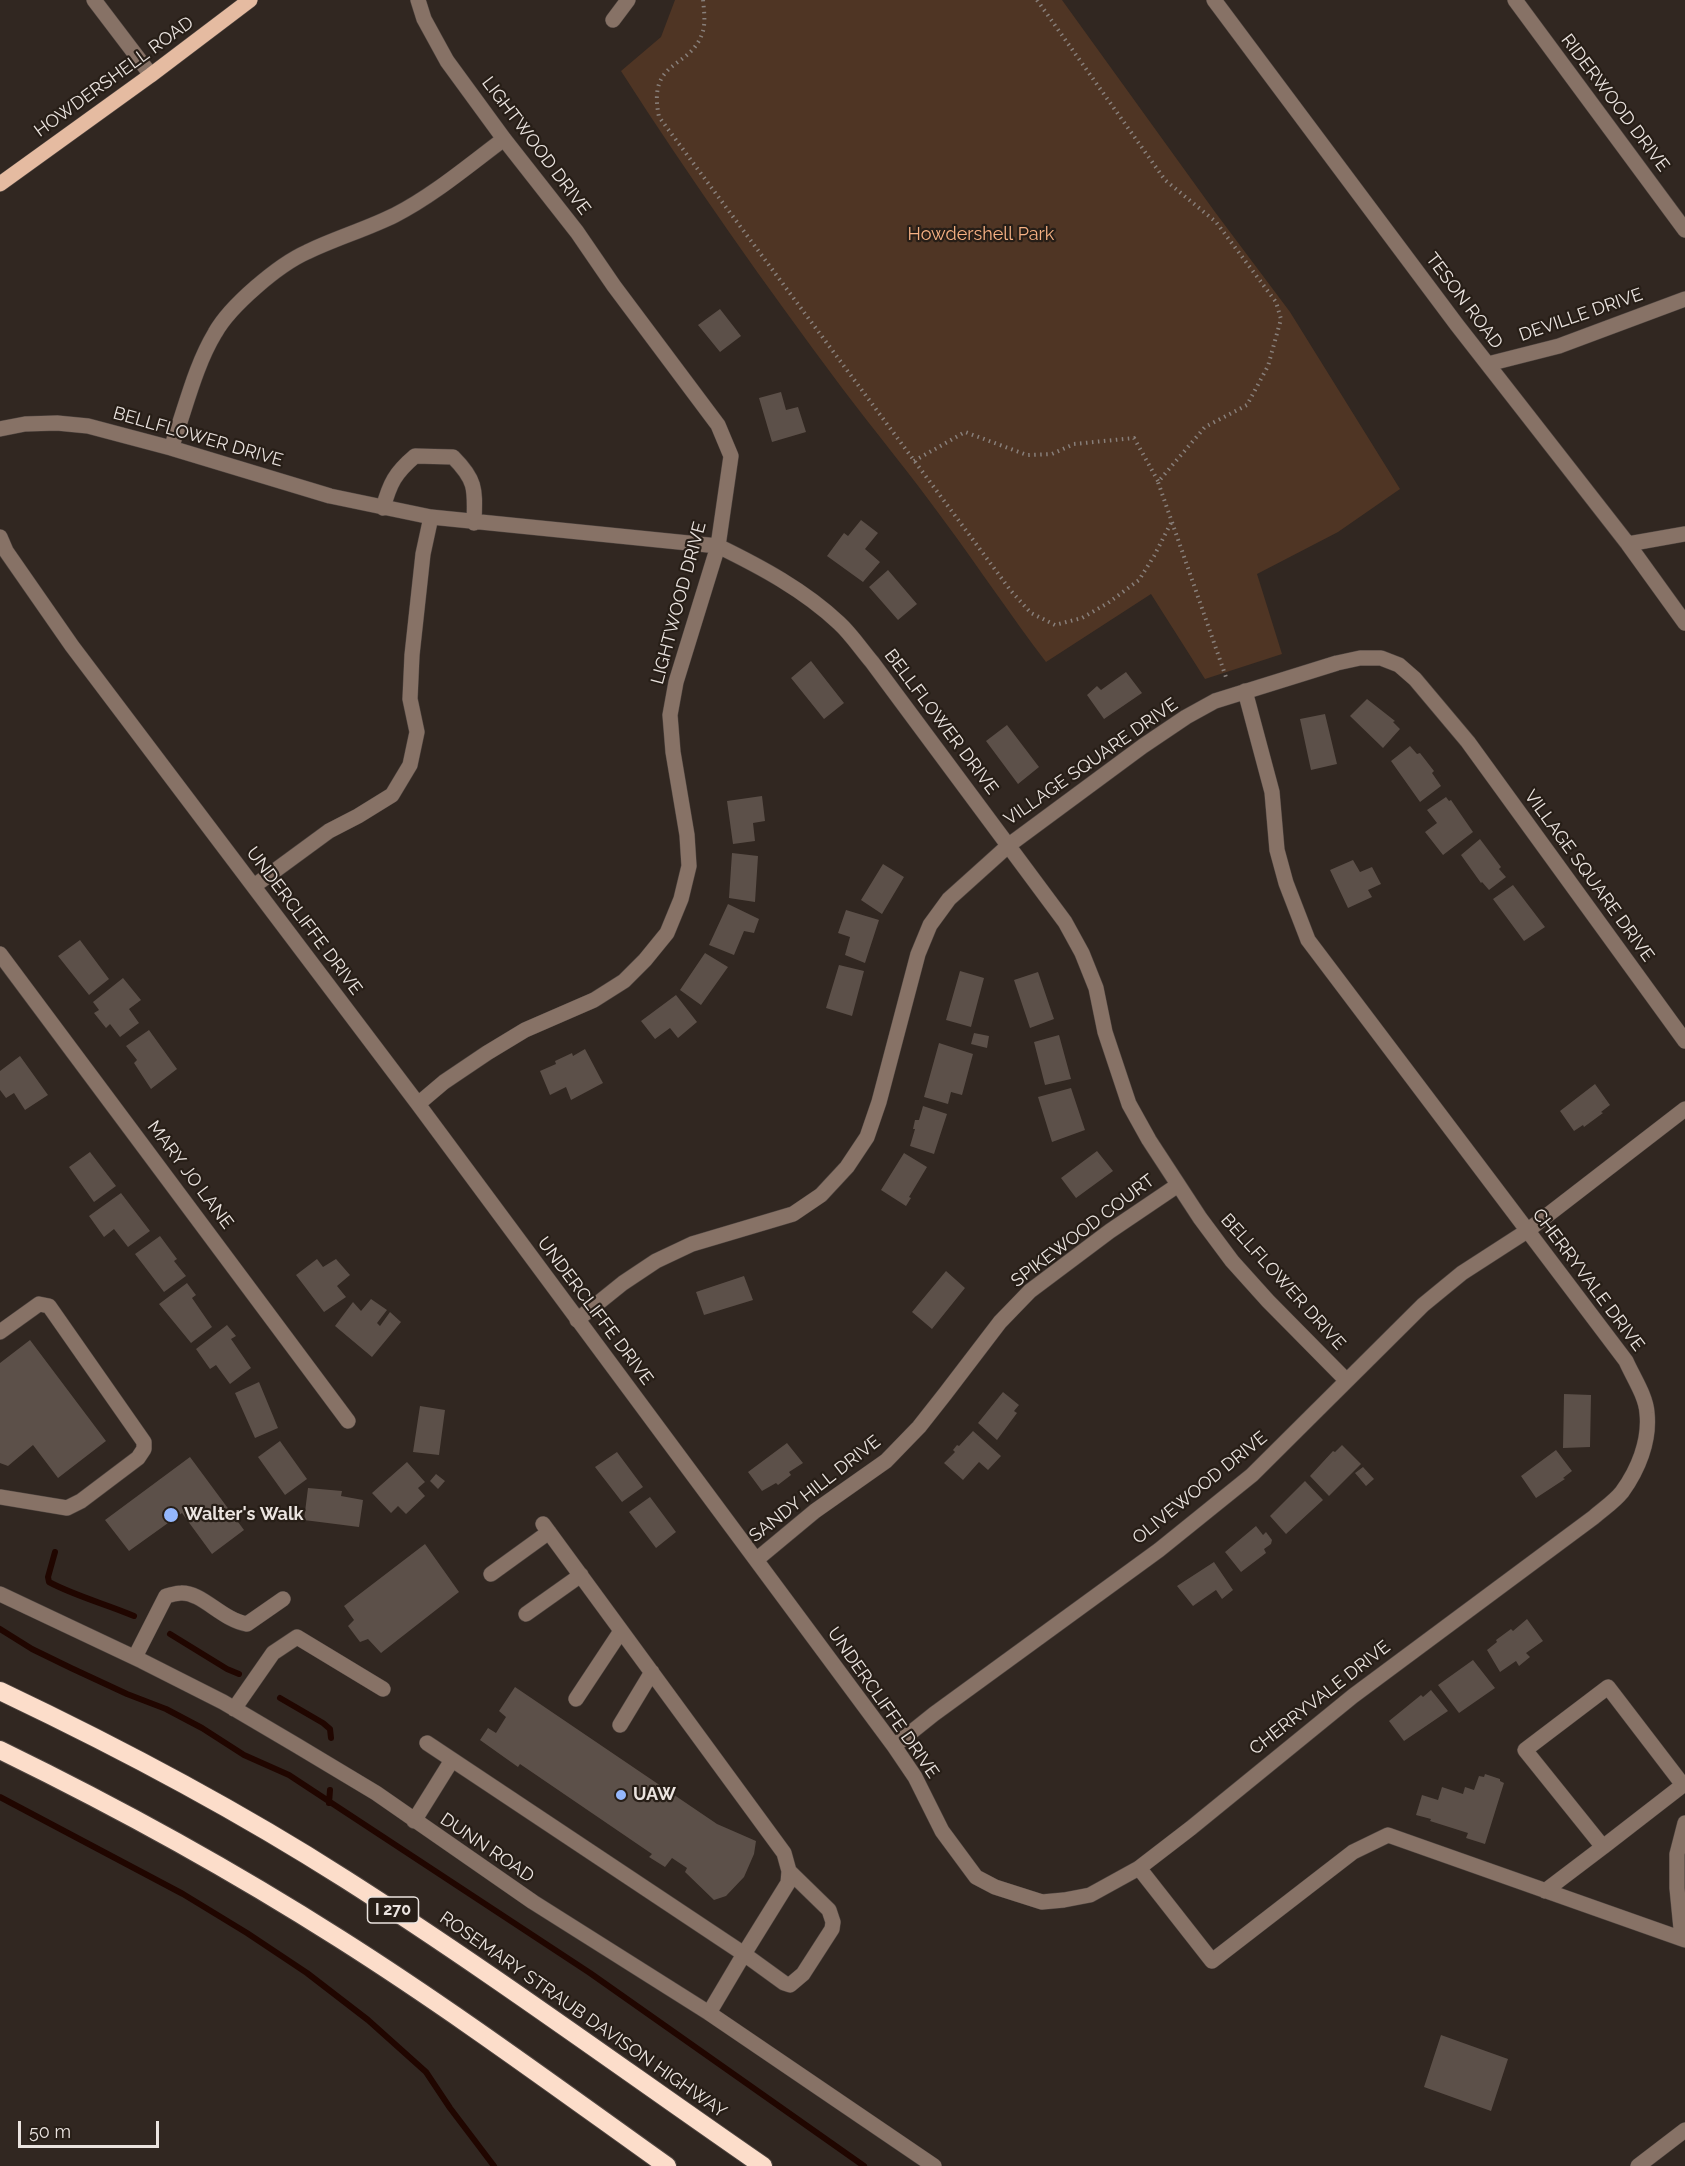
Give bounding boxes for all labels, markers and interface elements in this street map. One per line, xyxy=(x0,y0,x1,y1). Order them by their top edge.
street label: HOWDERSHELL ROAD xyxy=(30,12,198,142)
street label: RIDERWOOD DRIVE xyxy=(1556,30,1674,176)
street label: LIGHTWOOD DRIVE xyxy=(477,73,595,219)
park label: Howdershell Park xyxy=(908,224,1054,246)
street label: TESON ROAD xyxy=(1421,249,1507,353)
street label: DEVILLE DRIVE xyxy=(1516,284,1646,346)
street label: BELLFLOWER DRIVE xyxy=(110,402,286,472)
street label: LIGHTWOOD DRIVE xyxy=(647,519,711,687)
street label: BELLFLOWER DRIVE xyxy=(879,645,1003,799)
street label: VILLAGE SQUARE DRIVE xyxy=(1000,694,1182,830)
street label: VILLAGE SQUARE DRIVE xyxy=(1519,786,1659,966)
street label: UNDERCLIFFE DRIVE xyxy=(241,843,367,999)
street label: MARY JO LANE xyxy=(142,1117,238,1233)
street label: SPIKEWOOD COURT xyxy=(1007,1170,1159,1292)
street label: CHERRYVALE DRIVE xyxy=(1527,1204,1649,1356)
street label: BELLFLOWER DRIVE xyxy=(1216,1209,1350,1355)
street label: UNDERCLIFFE DRIVE xyxy=(532,1233,658,1389)
street label: OLIVEWOOD DRIVE xyxy=(1128,1427,1272,1549)
street label: SANDY HILL DRIVE xyxy=(745,1431,885,1547)
place label: Walter's Walk xyxy=(184,1504,304,1526)
marker: Walter's Walk xyxy=(162,1506,180,1524)
street label: UNDERCLIFFE DRIVE xyxy=(823,1623,943,1783)
street label: CHERRYVALE DRIVE xyxy=(1245,1636,1395,1760)
place label: UAW xyxy=(633,1784,676,1806)
marker: UAW xyxy=(614,1788,628,1802)
street label: DUNN ROAD xyxy=(436,1809,538,1887)
road number: I 270 xyxy=(368,1897,418,1923)
street label: ROSEMARY STRAUB DAVISON HIGHWAY xyxy=(435,1907,731,2123)
scale bar xyxy=(21,2109,162,2147)
text: 50 m xyxy=(29,2121,71,2142)

